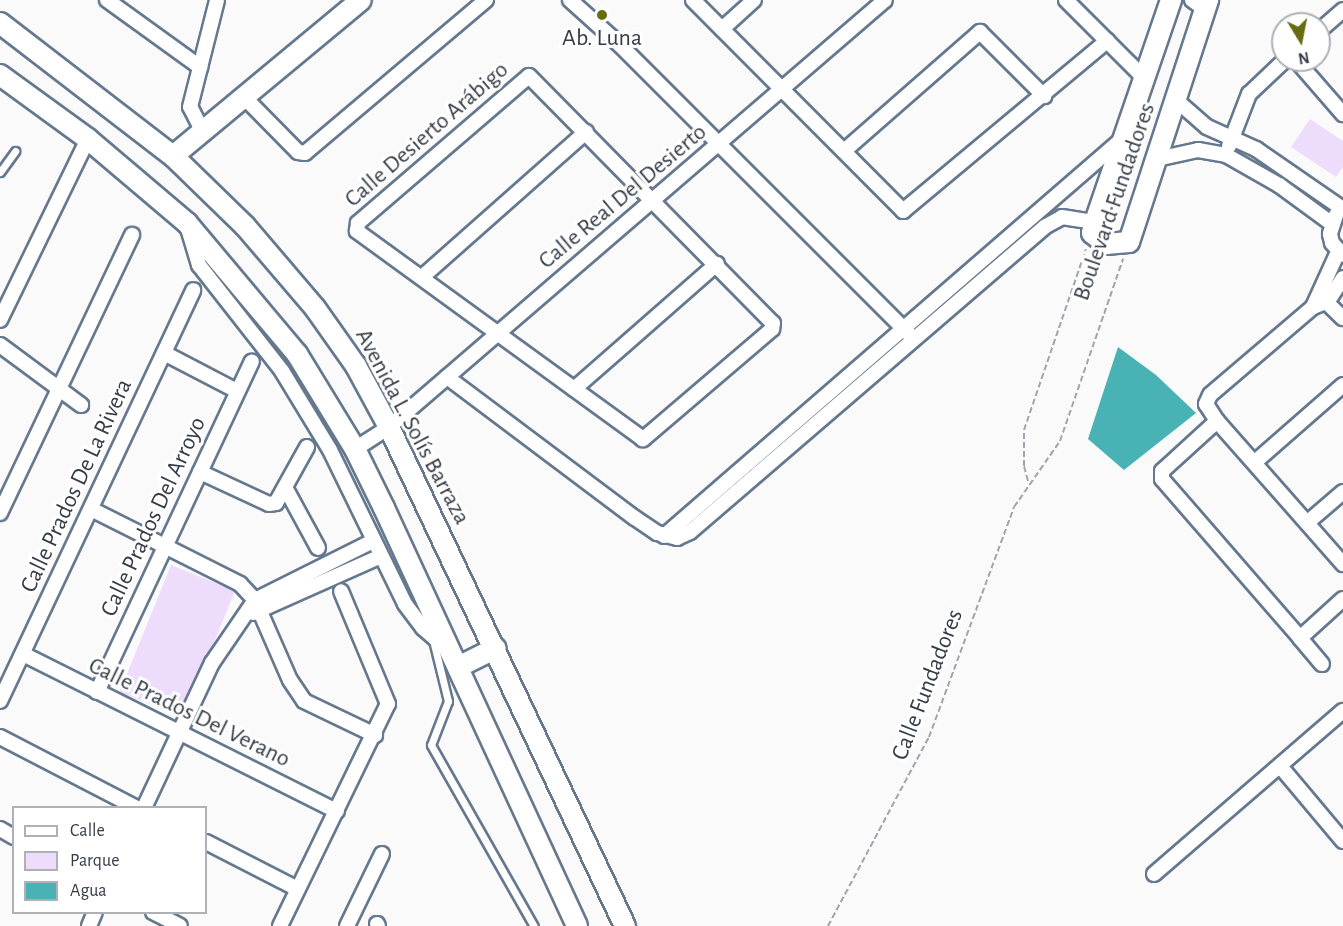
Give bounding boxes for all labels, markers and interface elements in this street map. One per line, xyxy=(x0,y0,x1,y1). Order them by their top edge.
marker: Ab. Luna xyxy=(595,8,609,22)
north arrow xyxy=(1271,12,1331,72)
place label: Ab. Luna xyxy=(562,25,642,53)
text: N xyxy=(1297,49,1311,67)
street label: Calle Desierto Arábigo xyxy=(339,56,515,214)
street label: Boulevard Fundadores xyxy=(1068,99,1162,305)
street label: Calle Real Del Desierto xyxy=(533,118,713,276)
street label: Avenida L. Solís Barraza xyxy=(348,324,476,530)
street label: Calle Prados De La Rivera xyxy=(15,375,139,597)
street label: Calle Prados Del Arroyo xyxy=(95,413,213,621)
street label: Calle Fundadores xyxy=(886,605,970,765)
street label: Calle Prados Del Verano xyxy=(83,652,295,774)
legend xyxy=(12,806,207,914)
text: Calle xyxy=(70,822,105,840)
text: Parque xyxy=(70,852,119,870)
text: Agua xyxy=(70,882,107,900)

